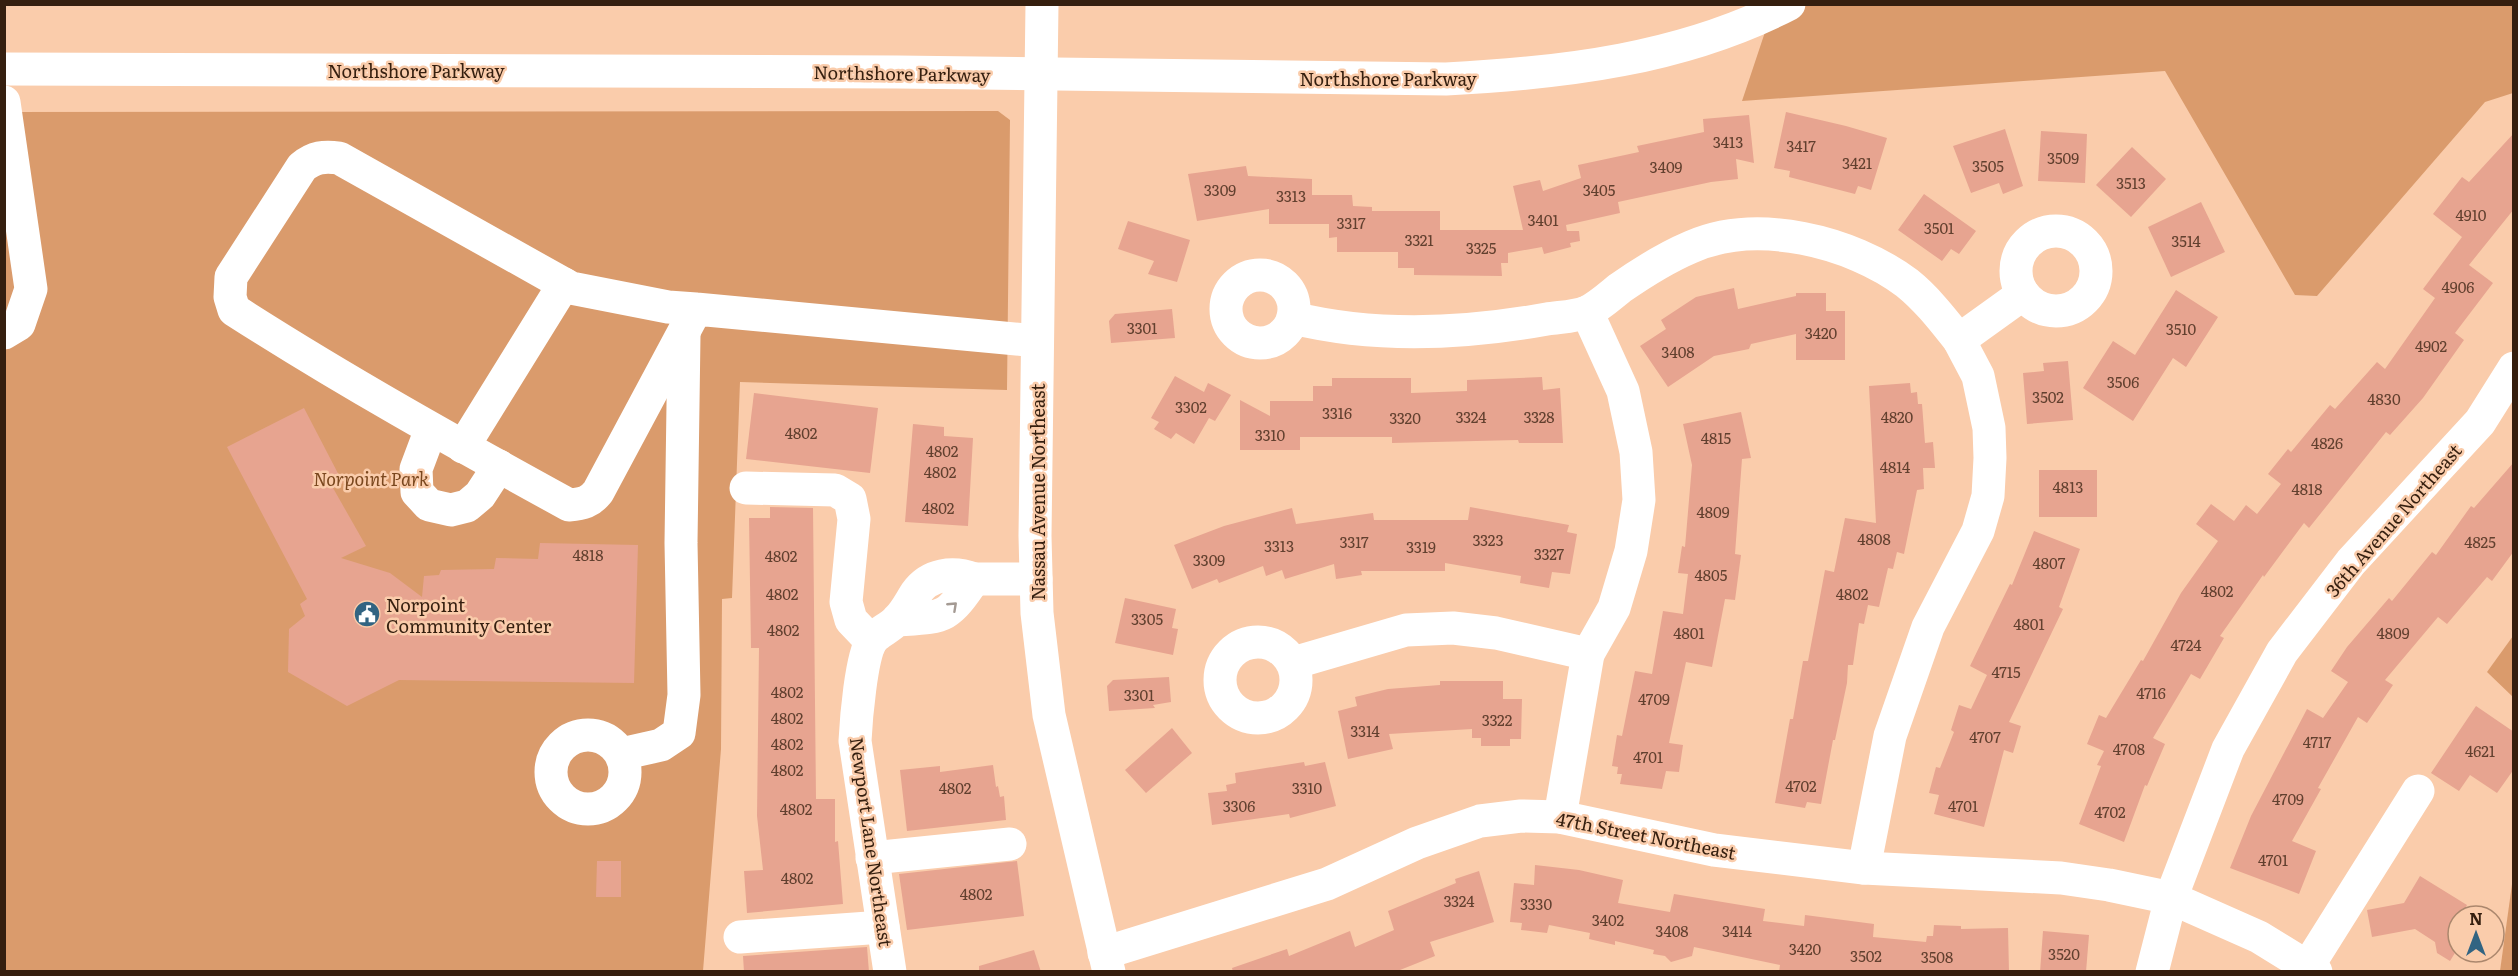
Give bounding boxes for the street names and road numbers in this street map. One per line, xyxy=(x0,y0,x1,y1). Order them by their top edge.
street label: Northshore Parkway xyxy=(327,57,505,84)
street label: Northshore Parkway xyxy=(813,58,991,88)
street label: Northshore Parkway xyxy=(1299,65,1477,92)
street label: Nassau Avenue Northeast xyxy=(1024,383,1051,601)
street label: 36th Avenue Northeast xyxy=(2319,437,2468,603)
street label: Newport Lane Northeast xyxy=(844,735,900,949)
street label: 47th Street Northeast xyxy=(1554,804,1739,866)

